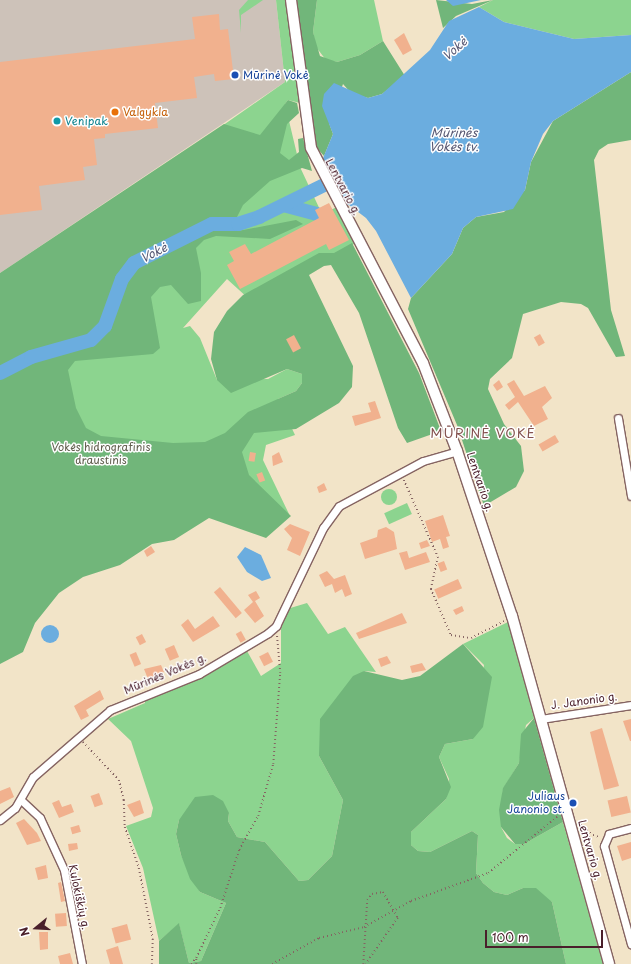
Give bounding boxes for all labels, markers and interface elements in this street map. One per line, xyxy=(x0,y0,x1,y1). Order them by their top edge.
water label: Vokė xyxy=(440,34,470,64)
place label: Mūrinė Vokė xyxy=(243,68,310,82)
marker: Mūrinė Vokė xyxy=(230,70,240,80)
place label: Valgykla xyxy=(123,105,168,119)
marker: Valgykla xyxy=(110,107,120,117)
place label: Venipak xyxy=(65,114,108,128)
marker: Venipak xyxy=(52,116,62,126)
water label: Mūrinės Vokės tv. xyxy=(429,126,479,154)
street label: Lentvario g. xyxy=(323,157,363,217)
water label: Vokė xyxy=(138,240,170,266)
district label: MŪRINĖ VOKĖ xyxy=(431,425,535,441)
park label: Vokės hidrografinis draustinis xyxy=(51,441,151,467)
street label: Lentvario g. xyxy=(464,451,496,513)
street label: Mūrinės Vokės g. xyxy=(122,651,208,697)
street label: J. Janonio g. xyxy=(549,690,619,712)
place label: Juliaus Janonio st. xyxy=(507,790,565,816)
marker: Juliaus Janonio st. xyxy=(568,798,578,808)
street label: Lentvario g. xyxy=(575,818,605,882)
street label: Kulokiškių g. xyxy=(66,863,92,931)
north arrow xyxy=(16,908,56,948)
scale bar xyxy=(487,922,605,948)
text: N xyxy=(15,925,34,939)
text: 100 m xyxy=(492,928,529,946)

